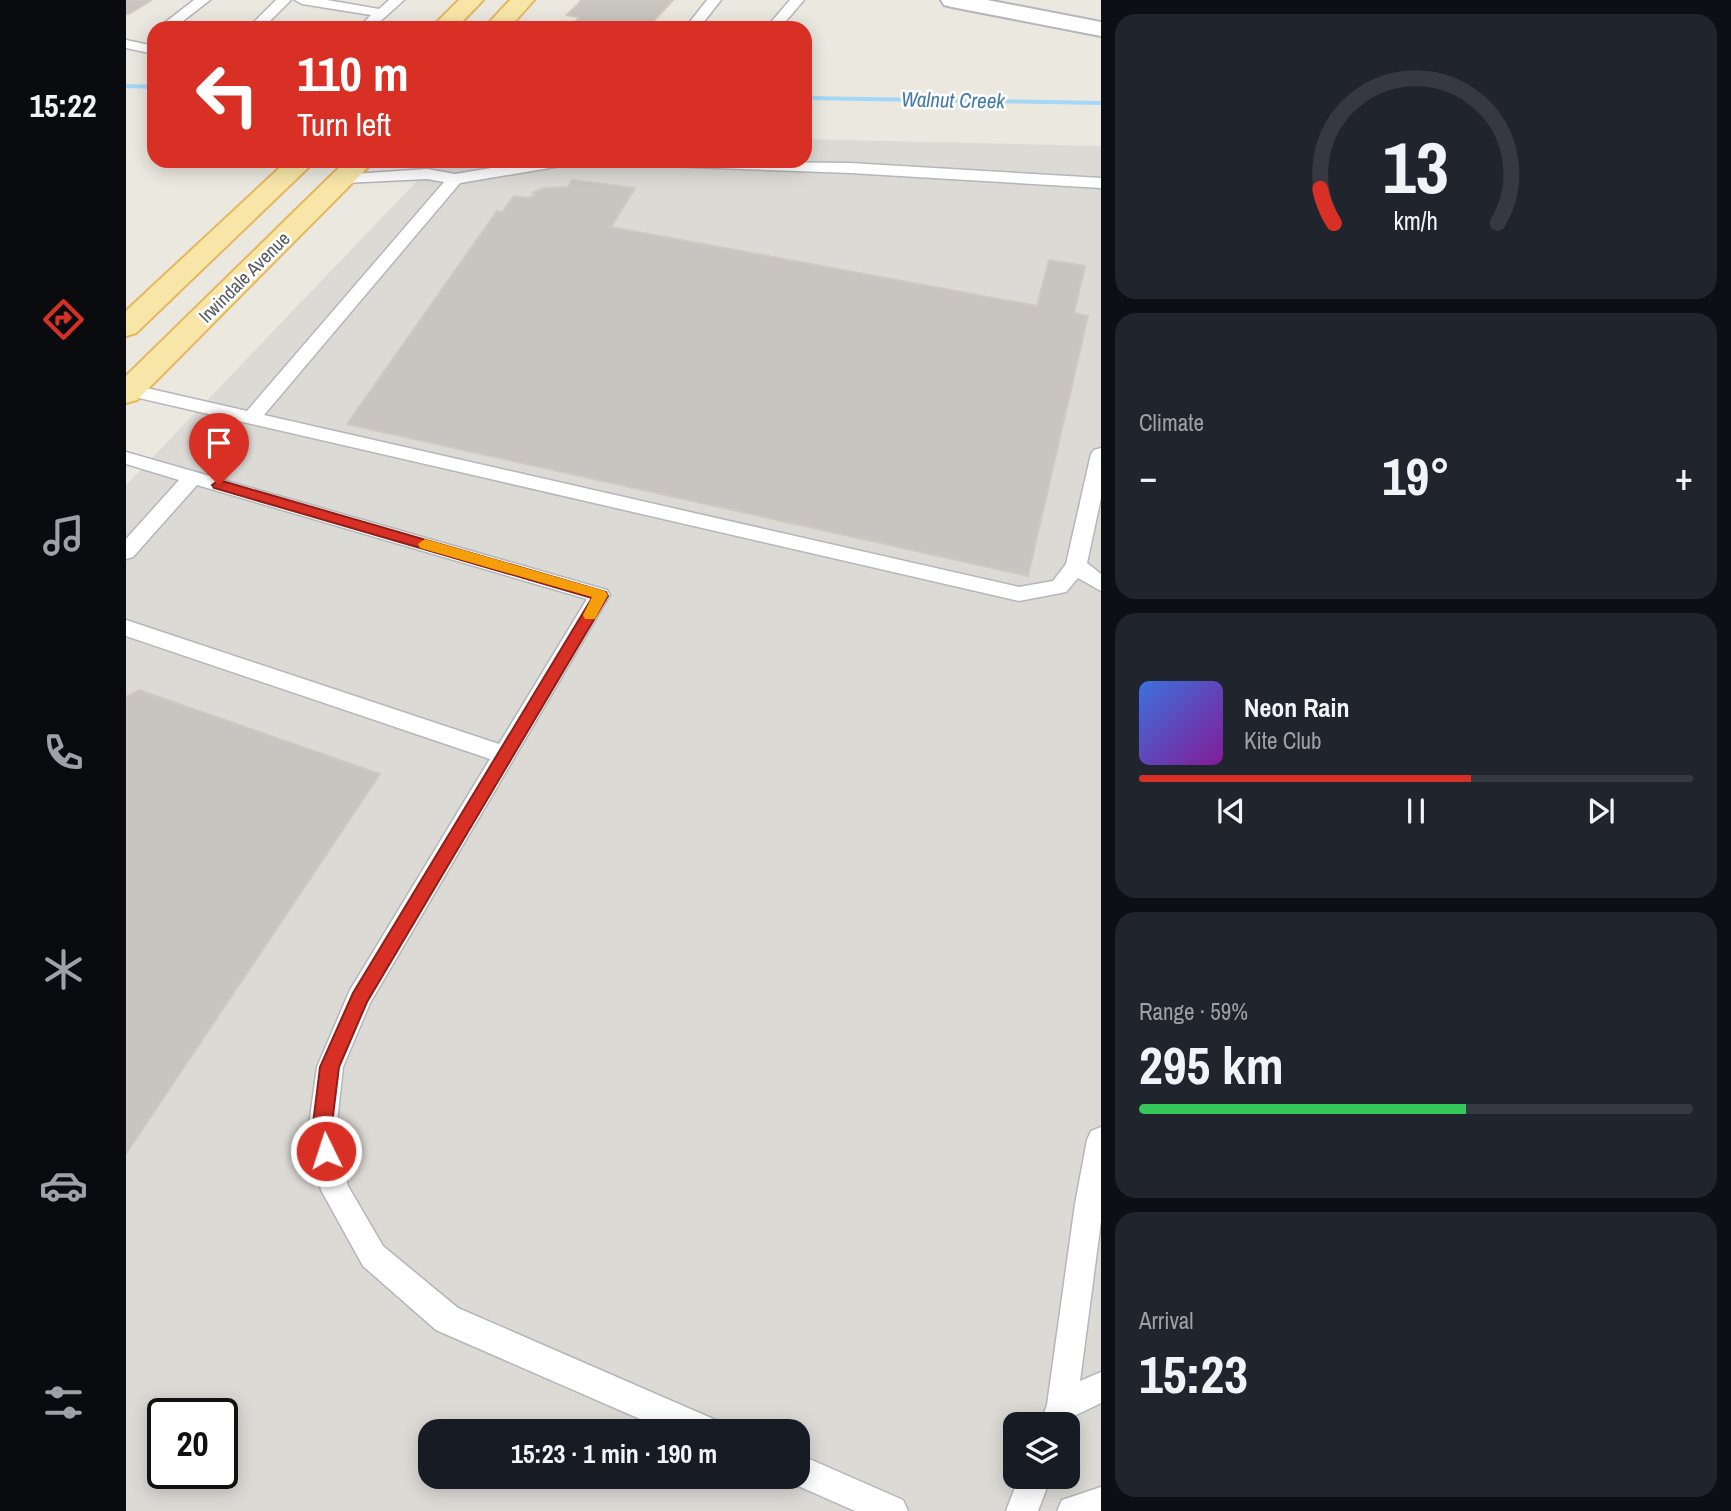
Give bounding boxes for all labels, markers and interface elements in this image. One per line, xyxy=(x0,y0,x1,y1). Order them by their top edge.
text: 110 m xyxy=(297,40,409,106)
icon: left xyxy=(182,49,273,140)
text: 15:22 xyxy=(29,84,97,127)
water label: Walnut Creek xyxy=(901,85,1007,115)
text: Turn left xyxy=(297,103,391,146)
text: 13 xyxy=(1383,118,1449,216)
text: km/h xyxy=(1394,204,1438,238)
street label: Irwindale Avenue xyxy=(193,226,295,328)
icon: directions xyxy=(39,295,88,344)
text: Climate xyxy=(1139,407,1204,438)
pin xyxy=(189,413,249,485)
icon: arrive xyxy=(200,424,238,462)
text: 19° xyxy=(1382,441,1450,511)
text: − xyxy=(1139,451,1157,502)
text: + xyxy=(1675,451,1693,502)
icon: music xyxy=(39,511,88,560)
text: Neon Rain xyxy=(1244,690,1349,725)
text: Kite Club xyxy=(1244,725,1322,756)
icon: phone xyxy=(39,728,88,777)
icon: previous xyxy=(1212,792,1250,830)
icon: pause xyxy=(1397,792,1435,830)
icon: next xyxy=(1582,792,1620,830)
icon: climate xyxy=(39,945,88,994)
text: Range · 59% xyxy=(1139,996,1248,1027)
text: 295 km xyxy=(1139,1030,1284,1100)
position arrow xyxy=(289,1114,363,1188)
icon: car xyxy=(39,1161,88,1210)
text: Arrival xyxy=(1139,1305,1194,1336)
text: 15:23 xyxy=(1139,1339,1248,1409)
icon: filters xyxy=(39,1378,88,1427)
speed limit sign: 20 xyxy=(147,1398,238,1489)
map controls xyxy=(1003,1412,1080,1489)
button: layers xyxy=(1003,1412,1080,1489)
text: 15:23 · 1 min · 190 m xyxy=(511,1436,717,1471)

